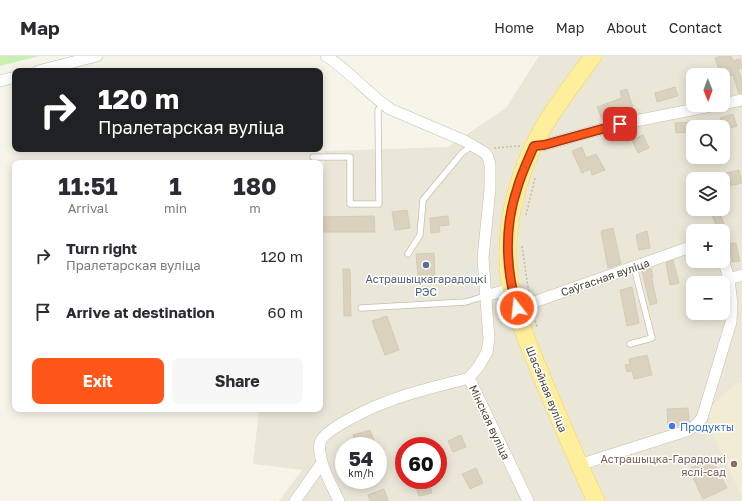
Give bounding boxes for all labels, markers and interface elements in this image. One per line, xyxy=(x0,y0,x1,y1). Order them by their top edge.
text: Map xyxy=(20,16,60,39)
text: Home xyxy=(494,19,534,36)
text: Map xyxy=(556,19,584,36)
text: About xyxy=(606,19,647,36)
text: Contact xyxy=(669,19,722,36)
north arrow xyxy=(686,68,730,112)
map controls xyxy=(686,68,730,320)
text: 120 m xyxy=(98,82,179,115)
icon: right xyxy=(32,84,84,136)
pin xyxy=(603,107,637,141)
icon: arrive xyxy=(609,113,631,135)
text: Пралетарская вуліца xyxy=(98,116,285,138)
button: search xyxy=(686,120,730,164)
text: 11:51 xyxy=(58,171,118,200)
text: 1 xyxy=(169,171,182,200)
text: 180 xyxy=(233,171,277,200)
button: layers xyxy=(686,172,730,216)
text: Arrival xyxy=(68,200,108,216)
text: min xyxy=(164,200,187,216)
text: m xyxy=(249,200,261,216)
button: + xyxy=(686,224,730,268)
text: Turn right xyxy=(66,239,137,257)
icon: right xyxy=(32,245,54,267)
text: 120 m xyxy=(261,247,303,265)
street label: Саўгасная вуліца xyxy=(559,256,651,298)
text: Пралетарская вуліца xyxy=(66,257,201,273)
marker: Астрашыцкагарадоцкі РЭС xyxy=(421,260,431,270)
place label: Астрашыцкагарадоцкі РЭС xyxy=(365,272,487,298)
button: − xyxy=(686,276,730,320)
position arrow xyxy=(496,287,538,329)
icon: arrive xyxy=(32,301,54,323)
text: Arrive at destination xyxy=(66,303,215,321)
text: 60 m xyxy=(268,303,303,321)
street label: Шасэйная вуліца xyxy=(524,344,570,434)
button: Exit xyxy=(32,358,164,404)
button: Share xyxy=(172,358,303,404)
street label: Мінская вуліца xyxy=(467,383,513,461)
place label: Продукты xyxy=(680,420,734,433)
marker: Продукты xyxy=(667,421,677,431)
speed limit sign: 60 xyxy=(395,437,447,489)
text: 54 xyxy=(349,446,373,470)
place label: Астрашыцка-Гарадоцкі яслі-сад xyxy=(600,452,726,478)
marker: Астрашыцка-Гарадоцкі яслі-сад xyxy=(729,459,739,469)
text: km/h xyxy=(348,467,374,479)

